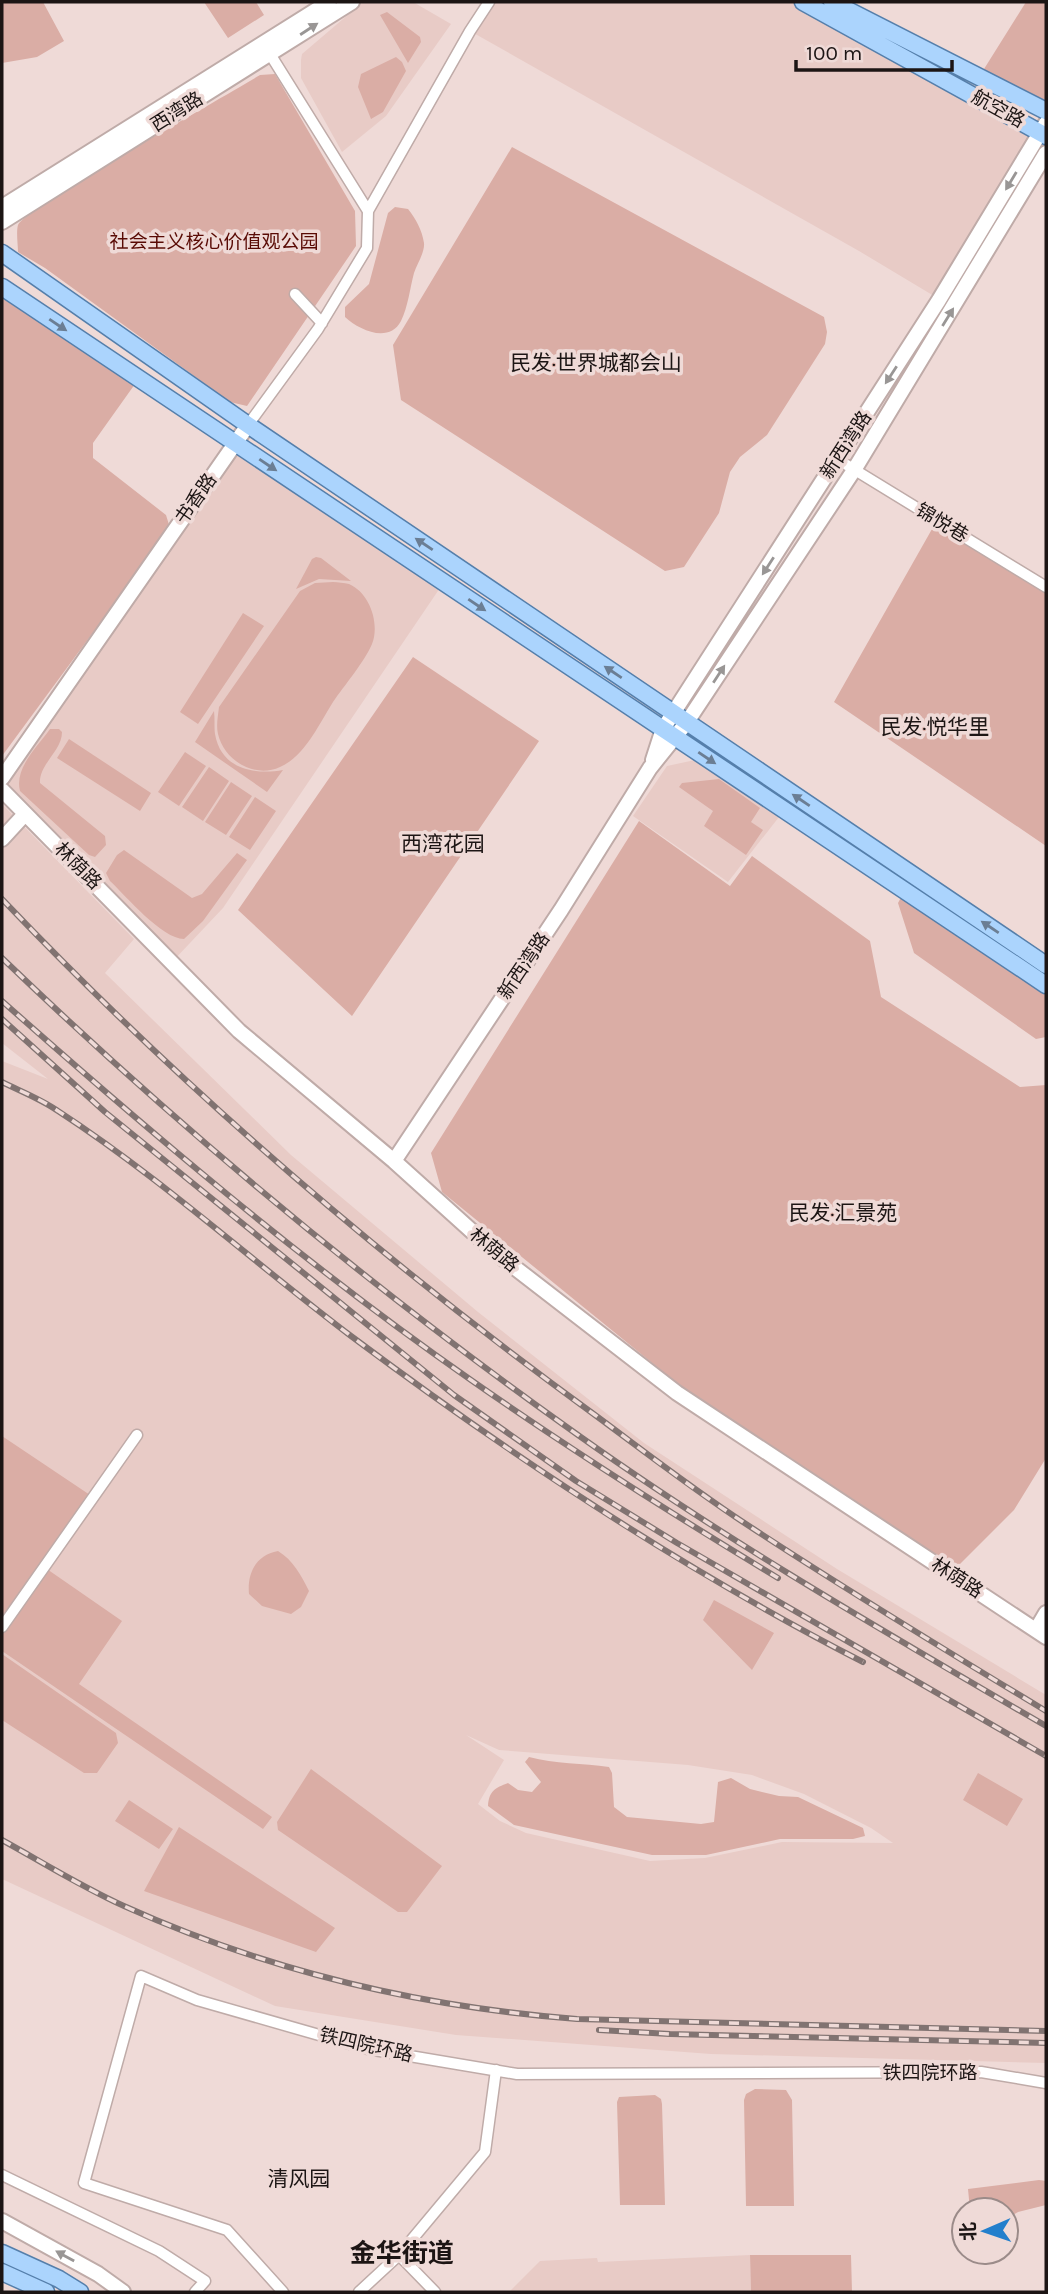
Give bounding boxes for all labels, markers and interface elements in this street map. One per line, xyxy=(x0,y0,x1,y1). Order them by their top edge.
one-way arrow xyxy=(299,23,319,36)
scale bar xyxy=(796,28,952,72)
text: 100 m xyxy=(806,41,863,65)
street label: 航空路 xyxy=(968,86,1028,132)
street label: 西湾路 xyxy=(147,88,207,136)
one-way arrow xyxy=(1004,172,1017,191)
park label: 社会主义核心价值观公园 xyxy=(109,231,319,253)
one-way arrow xyxy=(941,308,954,327)
one-way arrow xyxy=(49,318,67,332)
district label: 民发·世界城都会山 xyxy=(510,351,682,375)
one-way arrow xyxy=(885,365,898,384)
street label: 新西湾路 xyxy=(816,407,876,483)
one-way arrow xyxy=(259,458,277,472)
street label: 书香路 xyxy=(171,469,221,529)
street label: 锦悦巷 xyxy=(912,499,972,547)
one-way arrow xyxy=(415,538,434,551)
one-way arrow xyxy=(762,557,775,576)
one-way arrow xyxy=(468,598,487,611)
one-way arrow xyxy=(712,664,725,683)
one-way arrow xyxy=(604,665,622,679)
district label: 民发·悦华里 xyxy=(881,715,989,739)
one-way arrow xyxy=(698,752,717,765)
one-way arrow xyxy=(792,793,810,807)
district label: 西湾花园 xyxy=(401,832,485,856)
street label: 林荫路 xyxy=(50,838,106,894)
one-way arrow xyxy=(980,921,999,934)
street label: 新西湾路 xyxy=(494,928,554,1004)
district label: 民发·汇景苑 xyxy=(789,1201,897,1225)
street label: 林荫路 xyxy=(465,1223,523,1277)
street label: 林荫路 xyxy=(927,1553,987,1603)
street label: 铁四院环路 xyxy=(317,2024,415,2066)
street label: 铁四院环路 xyxy=(882,2062,978,2084)
district label: 清风园 xyxy=(268,2167,331,2191)
north arrow xyxy=(950,2196,1020,2266)
text: 北 xyxy=(958,2222,980,2241)
district label: 金华街道 xyxy=(350,2238,454,2269)
one-way arrow xyxy=(55,2250,75,2262)

